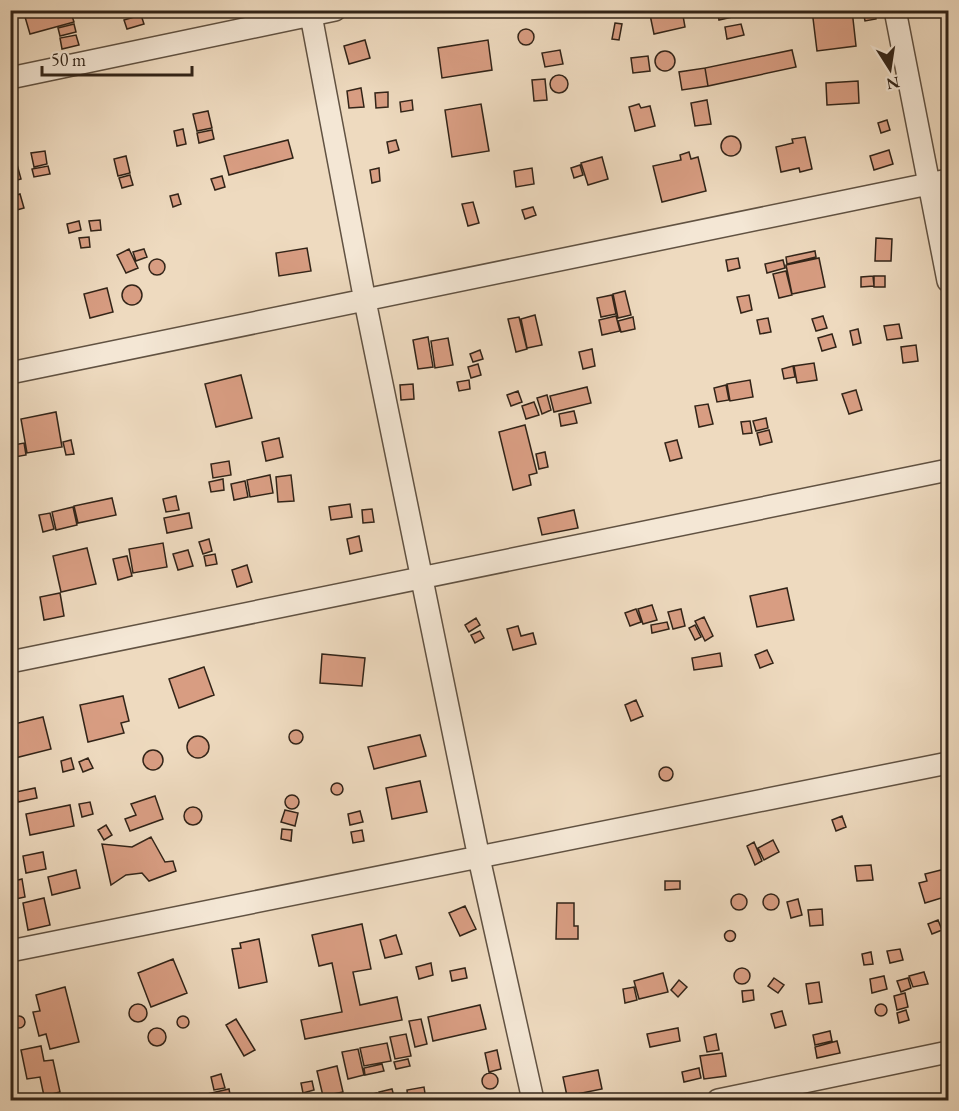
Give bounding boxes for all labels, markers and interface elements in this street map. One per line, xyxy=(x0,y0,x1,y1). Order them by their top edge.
scale bar xyxy=(42,39,192,77)
north arrow xyxy=(860,39,920,99)
text: 50 m xyxy=(51,48,86,71)
text: N xyxy=(884,72,902,95)

